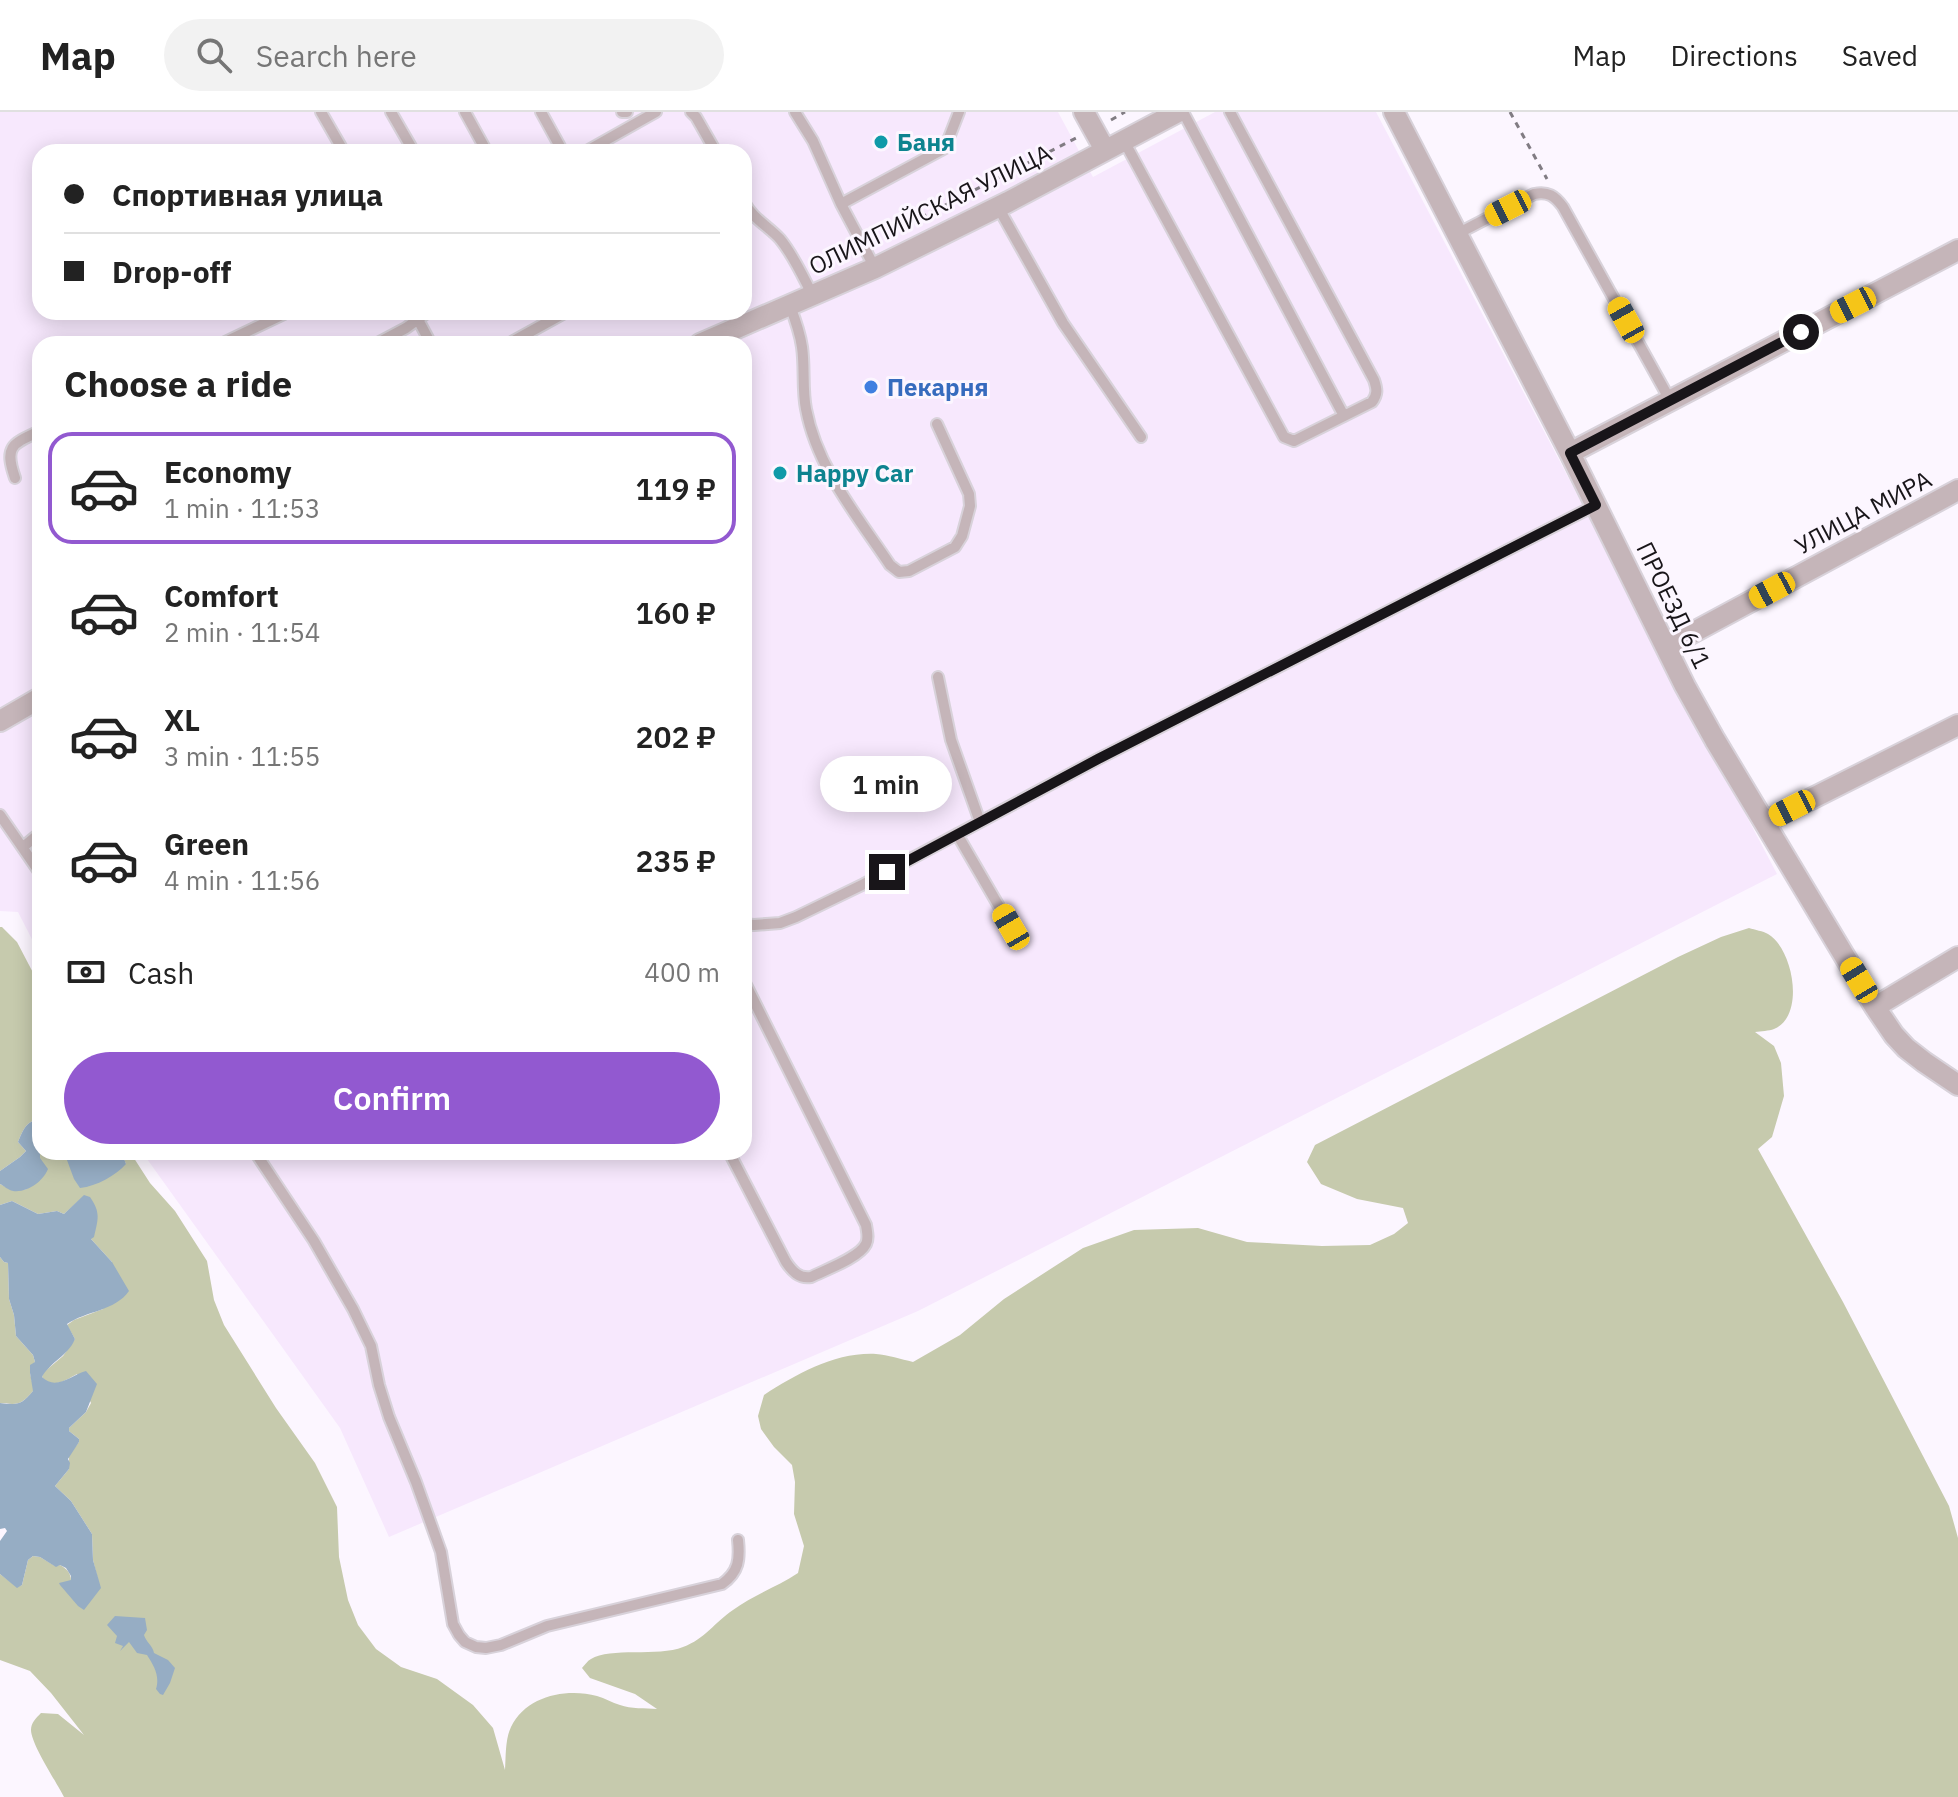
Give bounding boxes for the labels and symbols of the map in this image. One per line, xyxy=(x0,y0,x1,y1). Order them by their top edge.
place label: Баня xyxy=(897,126,955,158)
marker: Баня xyxy=(872,133,890,151)
street label: ОЛИМПИЙСКАЯ УЛИЦА xyxy=(803,136,1057,282)
car xyxy=(1481,186,1535,230)
car xyxy=(1826,283,1880,327)
car xyxy=(1604,293,1648,347)
route start xyxy=(1783,314,1819,350)
place label: Пекарня xyxy=(887,371,988,403)
marker: Пекарня xyxy=(862,378,880,396)
place label: Happy Car xyxy=(796,457,914,489)
street label: УЛИЦА МИРА xyxy=(1789,463,1937,561)
marker: Happy Car xyxy=(771,464,789,482)
street label: ПРОЕЗД 6/1 xyxy=(1630,536,1718,674)
car xyxy=(1745,568,1799,612)
callout: 1 min xyxy=(821,756,953,812)
car xyxy=(1765,786,1819,830)
route end xyxy=(869,854,905,890)
car xyxy=(989,900,1033,954)
car xyxy=(1836,953,1882,1007)

